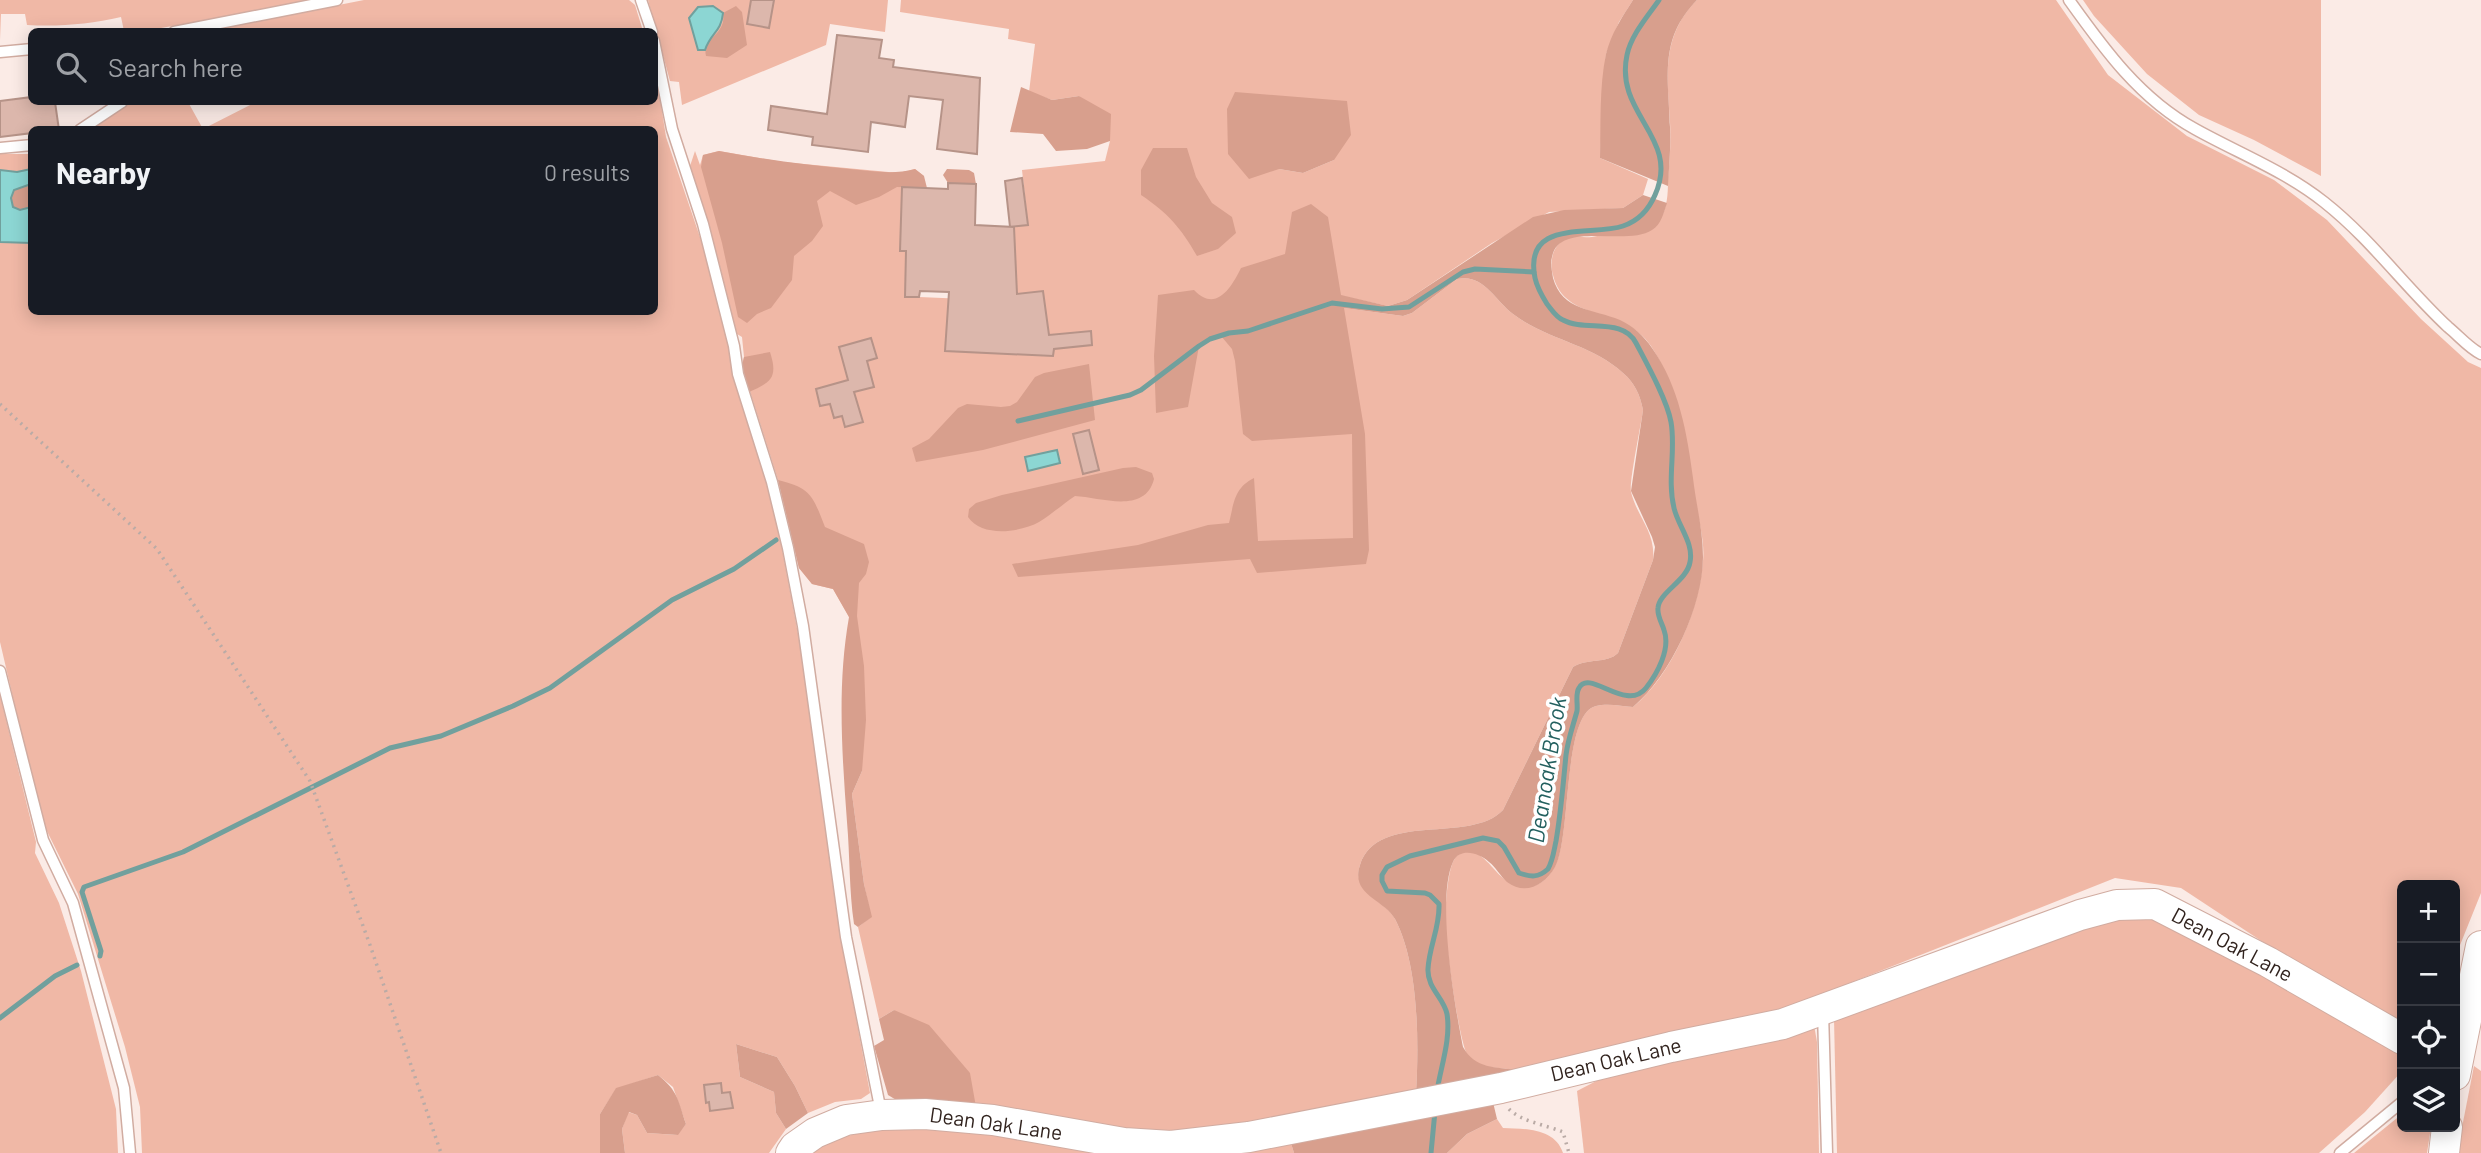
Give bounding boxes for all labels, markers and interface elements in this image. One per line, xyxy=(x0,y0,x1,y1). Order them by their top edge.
search box xyxy=(28,28,658,105)
icon: search xyxy=(52,48,90,86)
text: Search here xyxy=(108,51,243,82)
text: Nearby xyxy=(56,154,151,190)
text: 0 results xyxy=(544,158,630,186)
water label: Deanoak Brook xyxy=(1521,695,1571,845)
map controls xyxy=(2397,880,2460,1132)
button: + xyxy=(2397,880,2460,943)
street label: Dean Oak Lane xyxy=(2168,901,2298,986)
button: − xyxy=(2397,943,2460,1006)
button: locate xyxy=(2397,1006,2460,1069)
street label: Dean Oak Lane xyxy=(1548,1031,1684,1086)
button: layers xyxy=(2397,1069,2460,1132)
street label: Dean Oak Lane xyxy=(928,1101,1064,1144)

